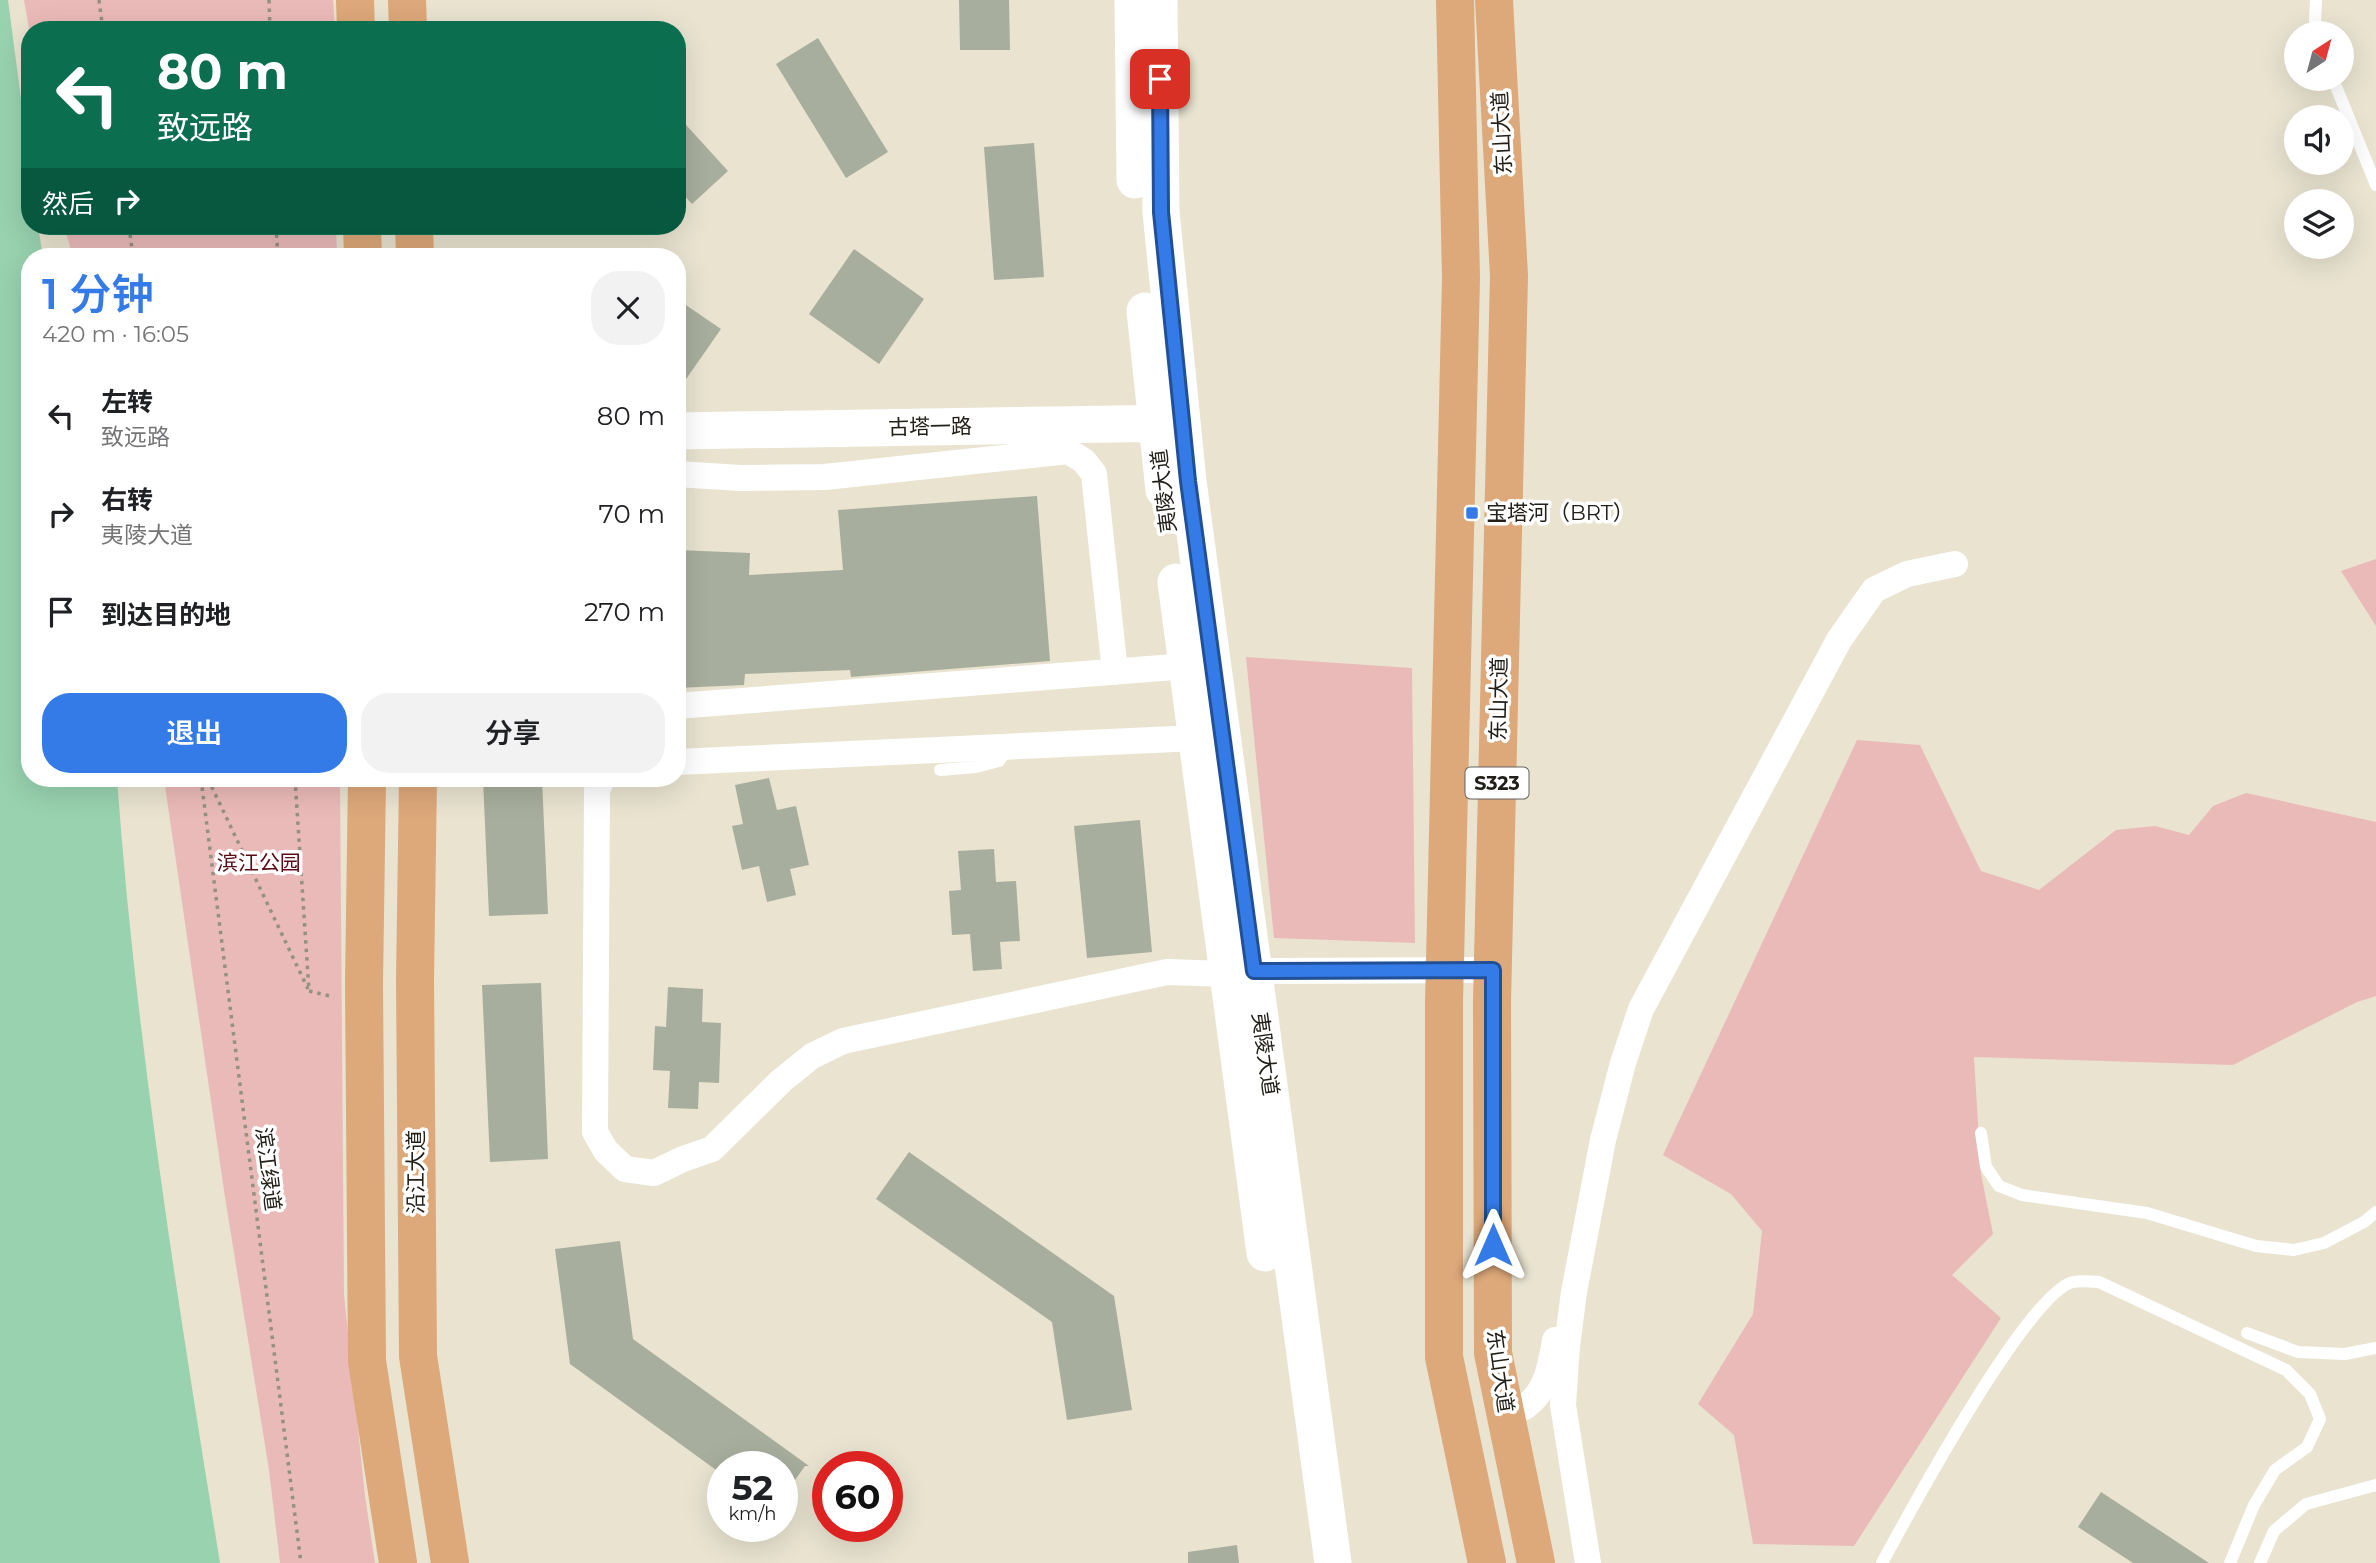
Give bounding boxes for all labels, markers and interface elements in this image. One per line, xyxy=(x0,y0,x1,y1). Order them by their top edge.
north arrow xyxy=(2284,21,2354,91)
map controls xyxy=(2284,21,2354,259)
text: 80 m xyxy=(157,42,288,101)
icon: left xyxy=(42,49,133,140)
pin xyxy=(1130,49,1190,109)
icon: arrive xyxy=(1141,60,1179,98)
street label: 东山大道 xyxy=(1487,90,1516,176)
button: sound xyxy=(2284,105,2354,175)
text: 致远路 xyxy=(157,108,253,147)
icon: right xyxy=(108,182,146,220)
text: 然后 xyxy=(42,188,94,220)
button: layers xyxy=(2284,189,2354,259)
text: 1 分钟 xyxy=(42,268,154,320)
button: close xyxy=(591,271,665,345)
text: 420 m · 16:05 xyxy=(42,320,189,348)
text: 左转 xyxy=(101,386,153,418)
icon: left xyxy=(42,397,80,435)
text: 80 m xyxy=(597,400,665,432)
street label: 古塔一路 xyxy=(888,413,972,440)
text: 致远路 xyxy=(101,423,170,451)
street label: 夷陵大道 xyxy=(1146,448,1181,534)
text: 右转 xyxy=(101,484,153,516)
icon: right xyxy=(42,495,80,533)
text: 70 m xyxy=(599,498,665,530)
place label: 宝塔河（BRT） xyxy=(1486,500,1634,525)
marker: 宝塔河（BRT） xyxy=(1464,505,1480,521)
text: 夷陵大道 xyxy=(101,521,193,549)
icon: arrive xyxy=(42,593,80,631)
text: 270 m xyxy=(584,596,665,628)
text: 到达目的地 xyxy=(101,599,231,631)
street label: 东山大道 xyxy=(1485,657,1512,741)
button: 退出 xyxy=(42,693,347,773)
button: 分享 xyxy=(361,693,665,773)
road number: S323 xyxy=(1466,768,1528,798)
park label: 滨江公园 xyxy=(217,850,301,875)
street label: 夷陵大道 xyxy=(1247,1011,1284,1097)
street label: 滨江绿道 xyxy=(251,1126,286,1212)
street label: 沿江大道 xyxy=(403,1130,428,1214)
position arrow xyxy=(1456,1208,1530,1282)
street label: 东山大道 xyxy=(1482,1328,1519,1414)
speed limit sign: 60 xyxy=(812,1451,903,1542)
text: 52 xyxy=(732,1466,773,1509)
text: km/h xyxy=(728,1503,777,1525)

